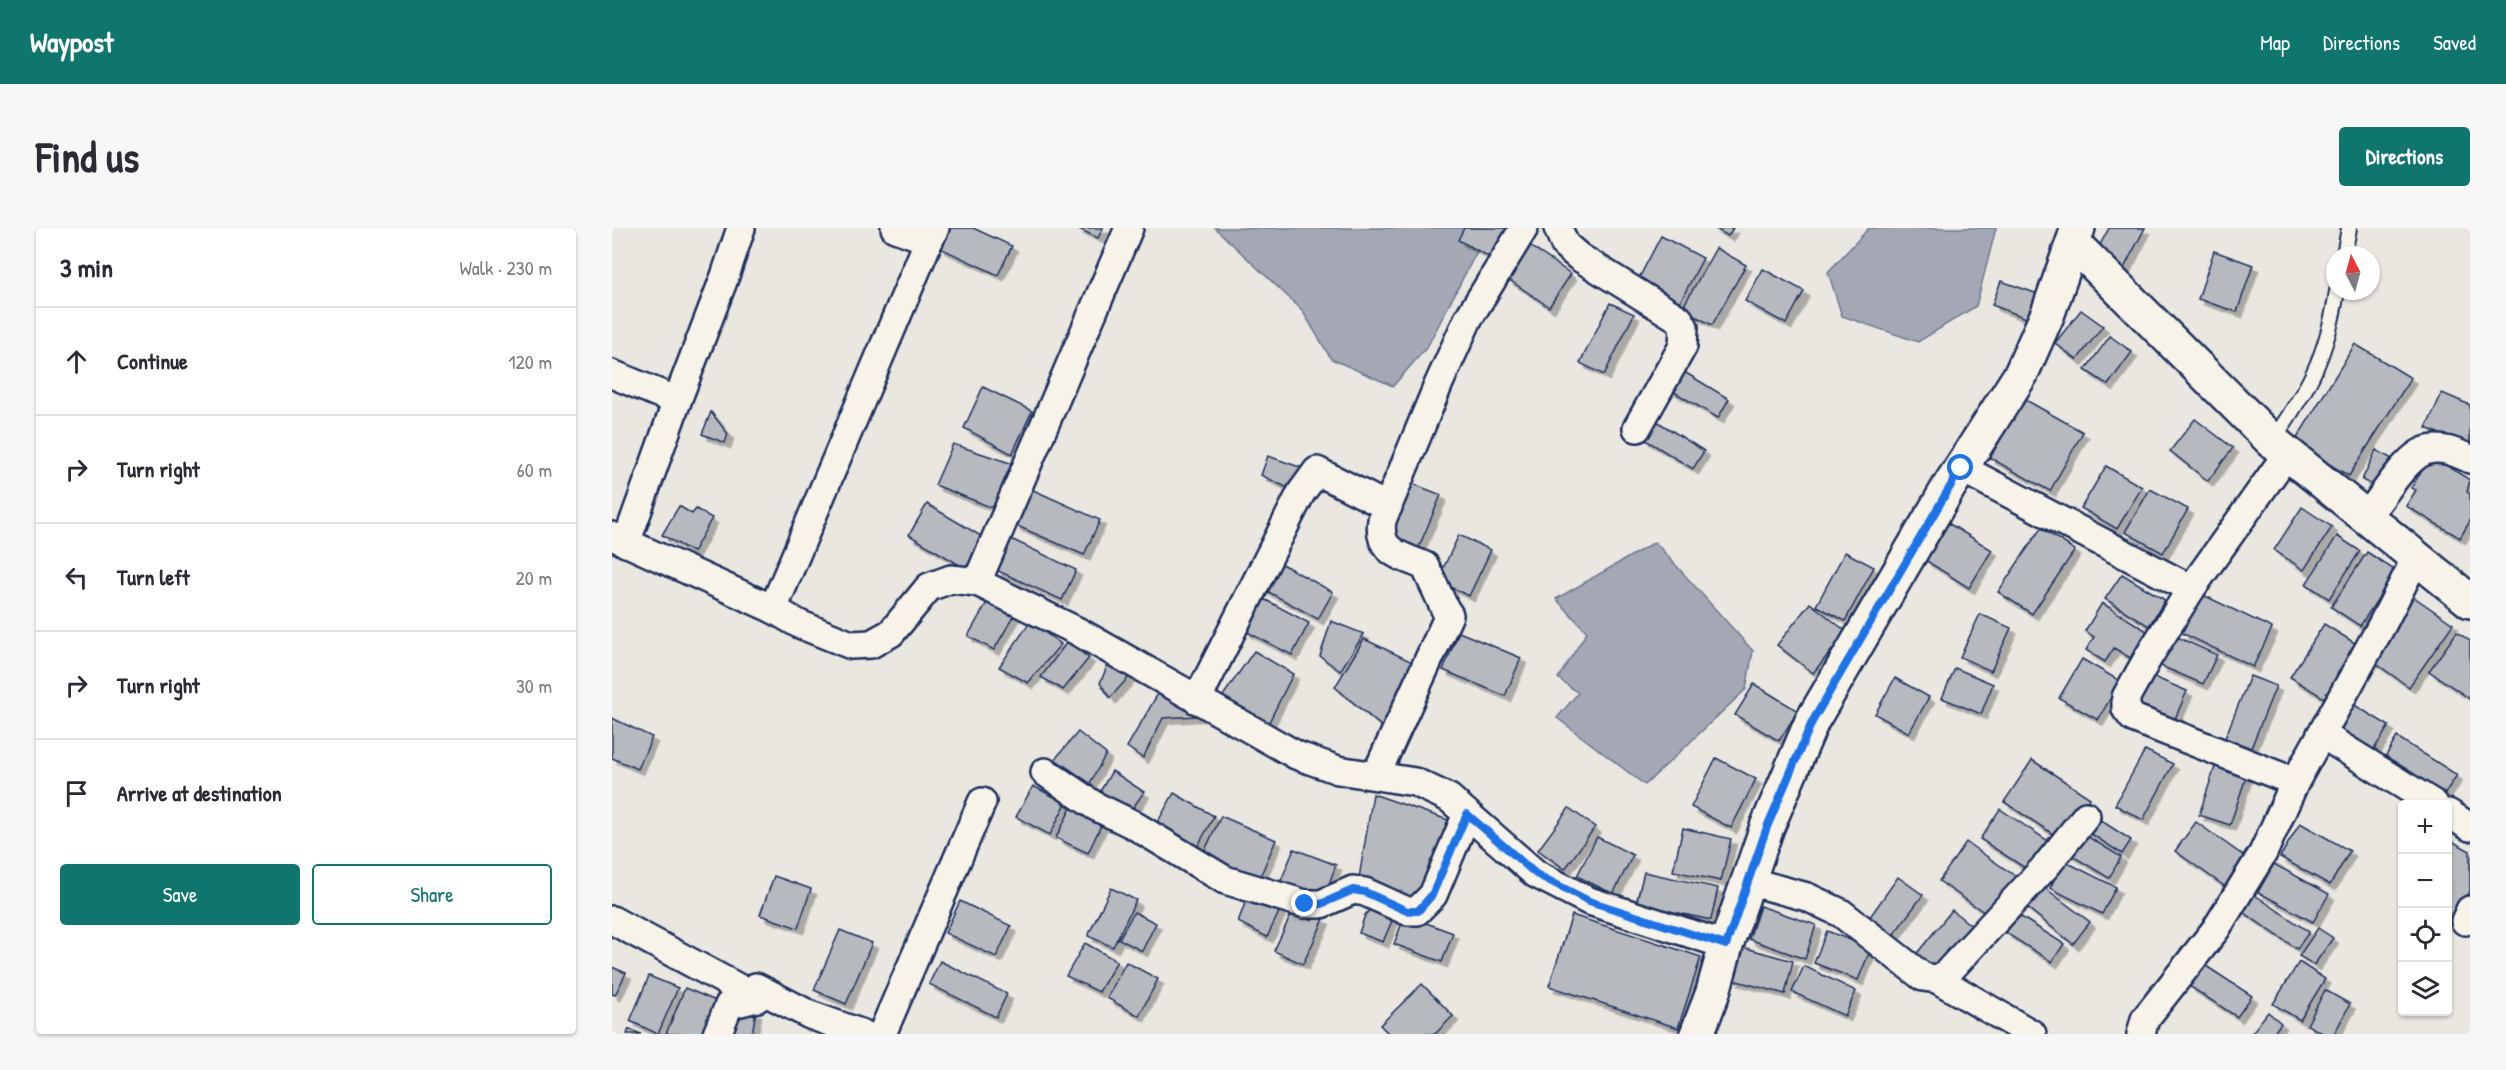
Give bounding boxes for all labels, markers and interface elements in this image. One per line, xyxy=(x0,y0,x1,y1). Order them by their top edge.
text: Waypost xyxy=(30,23,114,61)
text: Map xyxy=(2260,28,2290,57)
text: Directions xyxy=(2323,28,2400,57)
text: Saved xyxy=(2433,28,2476,57)
button: Directions xyxy=(2339,127,2470,186)
text: Find us xyxy=(36,128,139,185)
north arrow xyxy=(2326,246,2380,300)
text: 3 min xyxy=(60,250,113,285)
text: Walk · 230 m xyxy=(460,254,552,281)
icon: ahead xyxy=(60,345,93,378)
text: Continue xyxy=(117,346,188,376)
text: 120 m xyxy=(508,348,552,375)
icon: right xyxy=(60,453,93,486)
text: Turn right xyxy=(117,454,200,484)
route start xyxy=(1947,454,1973,480)
text: 60 m xyxy=(517,456,552,483)
icon: left xyxy=(60,561,93,594)
text: Turn left xyxy=(117,562,190,592)
text: 20 m xyxy=(515,564,552,591)
icon: right xyxy=(60,669,93,702)
text: Turn right xyxy=(117,670,200,700)
text: 30 m xyxy=(516,672,552,699)
icon: arrive xyxy=(60,777,93,810)
text: Arrive at destination xyxy=(117,778,282,808)
map controls xyxy=(2398,800,2452,1016)
button: + xyxy=(2398,800,2452,854)
button: − xyxy=(2398,854,2452,908)
button: Save xyxy=(60,864,300,925)
button: Share xyxy=(312,864,552,925)
route end xyxy=(1291,890,1317,916)
button: locate xyxy=(2398,908,2452,962)
button: layers xyxy=(2398,962,2452,1016)

